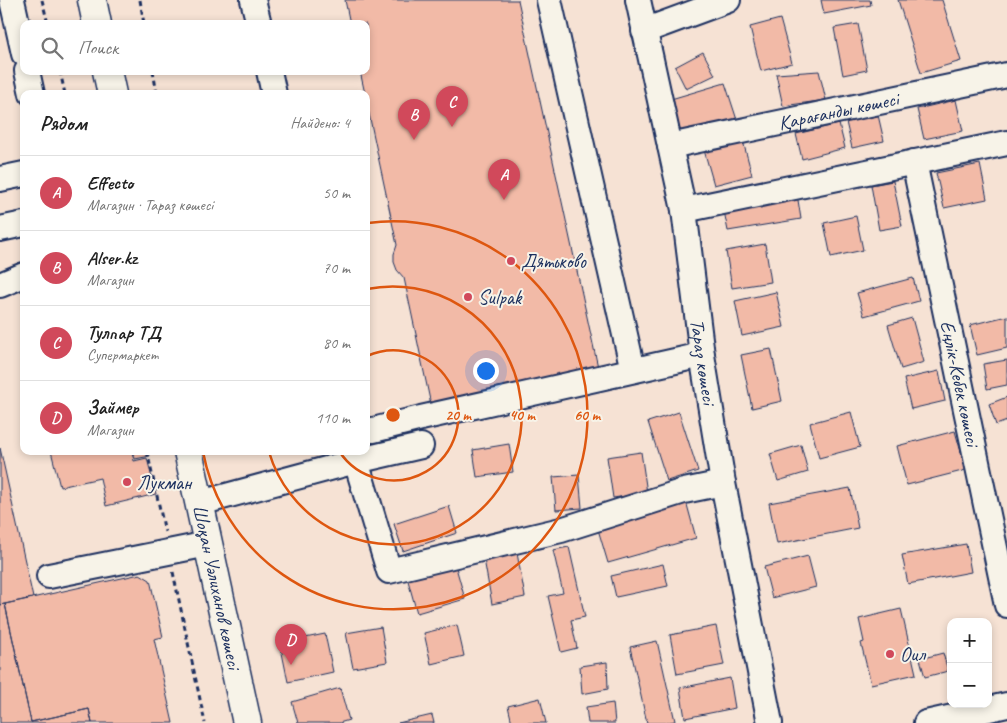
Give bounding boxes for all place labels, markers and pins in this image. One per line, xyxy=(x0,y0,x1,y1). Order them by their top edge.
pin: C xyxy=(436,86,468,127)
pin: B xyxy=(398,99,430,140)
pin: A xyxy=(488,159,520,200)
place label: Дятьково xyxy=(521,249,587,274)
marker: Дятьково xyxy=(505,255,517,267)
place label: Sulpak xyxy=(478,285,523,310)
marker: Sulpak xyxy=(462,291,474,303)
centre of rings xyxy=(384,406,402,424)
place label: Лукман xyxy=(137,470,193,495)
marker: Лукман xyxy=(121,476,133,488)
pin: D xyxy=(275,624,307,665)
place label: Оил xyxy=(900,642,927,667)
marker: Оил xyxy=(884,648,896,660)

